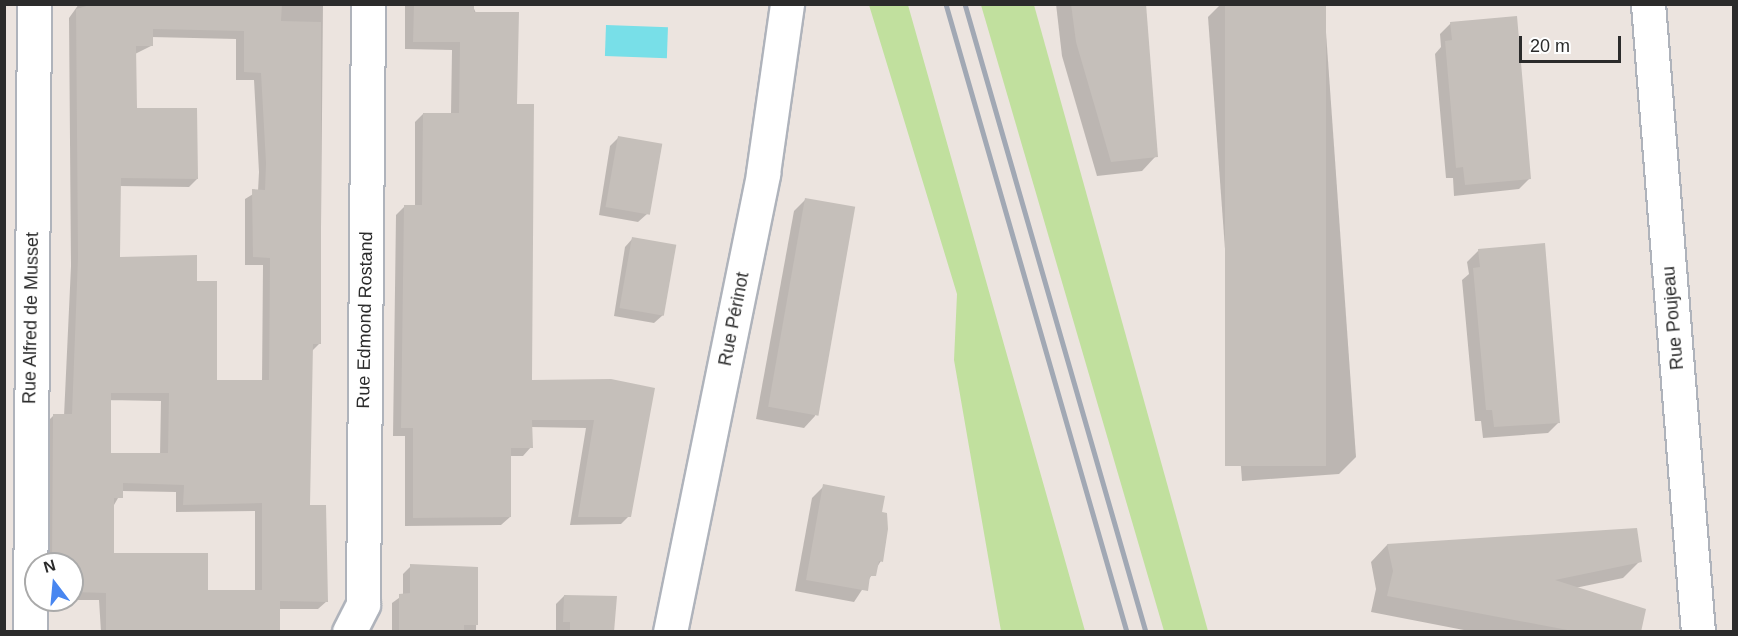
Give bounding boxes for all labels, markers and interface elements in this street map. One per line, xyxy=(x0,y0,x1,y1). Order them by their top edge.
scale bar xyxy=(1522,24,1624,62)
text: 20 m xyxy=(1530,36,1570,56)
street label: Rue Alfred de Musset xyxy=(19,231,43,405)
street label: Rue Edmond Rostand xyxy=(353,231,377,409)
street label: Rue Poujeau xyxy=(1658,265,1688,371)
street label: Rue Périnot xyxy=(714,270,754,368)
north arrow xyxy=(24,552,84,612)
text: N xyxy=(42,556,57,576)

